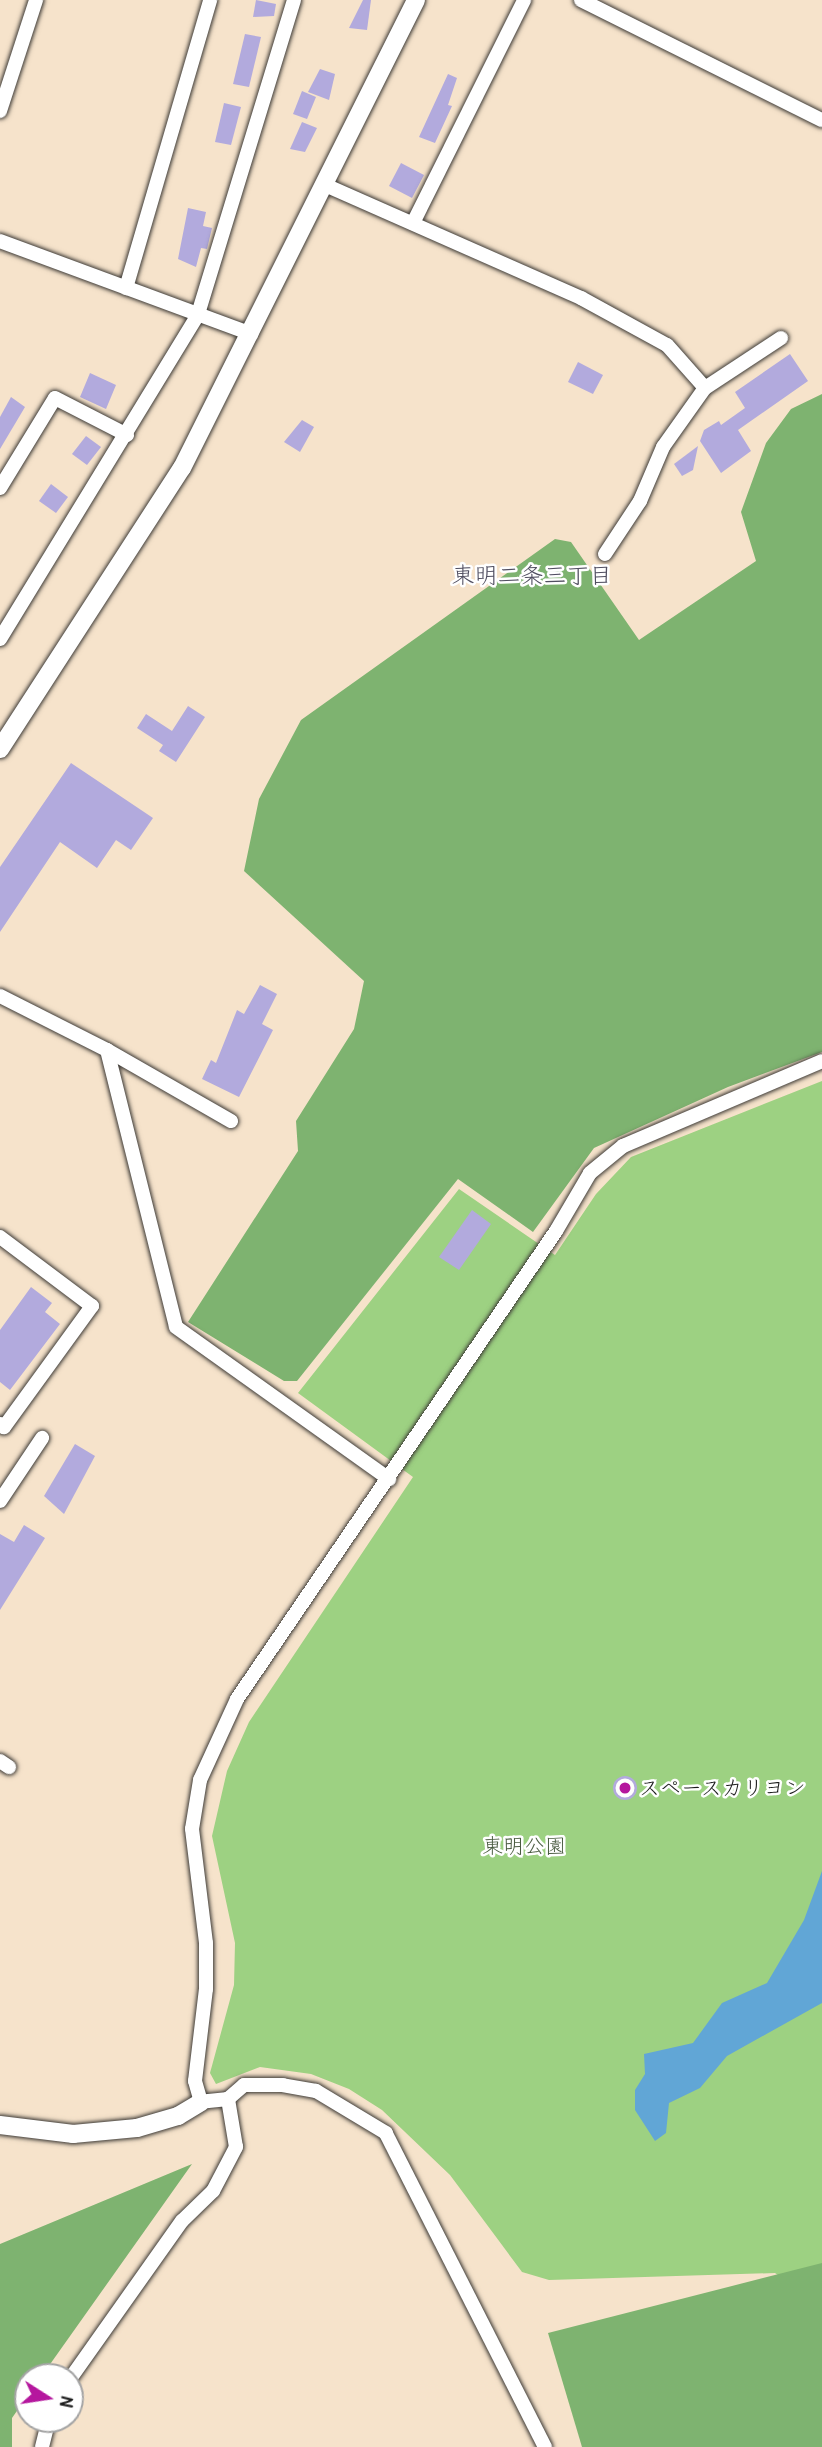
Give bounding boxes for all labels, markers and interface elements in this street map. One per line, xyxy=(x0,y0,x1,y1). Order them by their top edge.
district label: 東明二条三丁目 xyxy=(452,561,612,589)
place label: スペースカリヨン xyxy=(639,1775,807,1801)
marker: スペースカリヨン xyxy=(617,1780,633,1796)
park label: 東明公園 xyxy=(482,1833,566,1859)
north arrow xyxy=(14,2363,84,2433)
text: N xyxy=(54,2394,81,2410)

